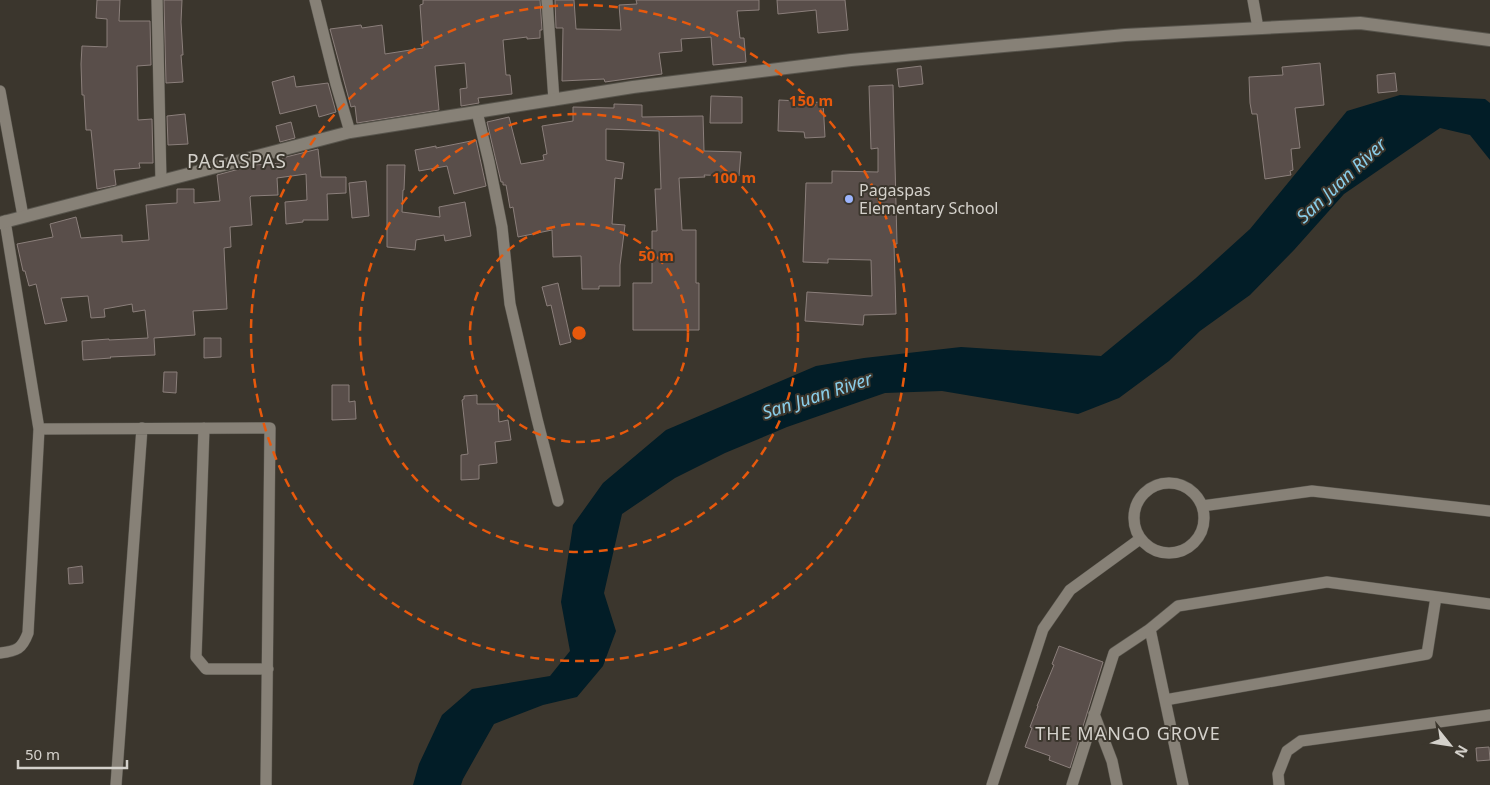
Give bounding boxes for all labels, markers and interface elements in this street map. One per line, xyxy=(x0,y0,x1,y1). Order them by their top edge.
text: 150 m xyxy=(789,90,833,110)
water label: San Juan River xyxy=(1291,132,1392,228)
district label: PAGASPAS xyxy=(187,148,287,174)
text: 100 m xyxy=(712,167,756,187)
place label: Pagaspas Elementary School xyxy=(859,179,998,219)
marker: Pagaspas Elementary School xyxy=(843,193,855,205)
text: 50 m xyxy=(638,245,674,265)
centre of rings xyxy=(570,324,588,342)
water label: San Juan River xyxy=(759,366,876,424)
north arrow xyxy=(1425,720,1475,770)
district label: THE MANGO GROVE xyxy=(1035,721,1221,745)
scale bar xyxy=(18,738,126,770)
text: N xyxy=(1451,742,1473,761)
text: 50 m xyxy=(25,744,60,764)

